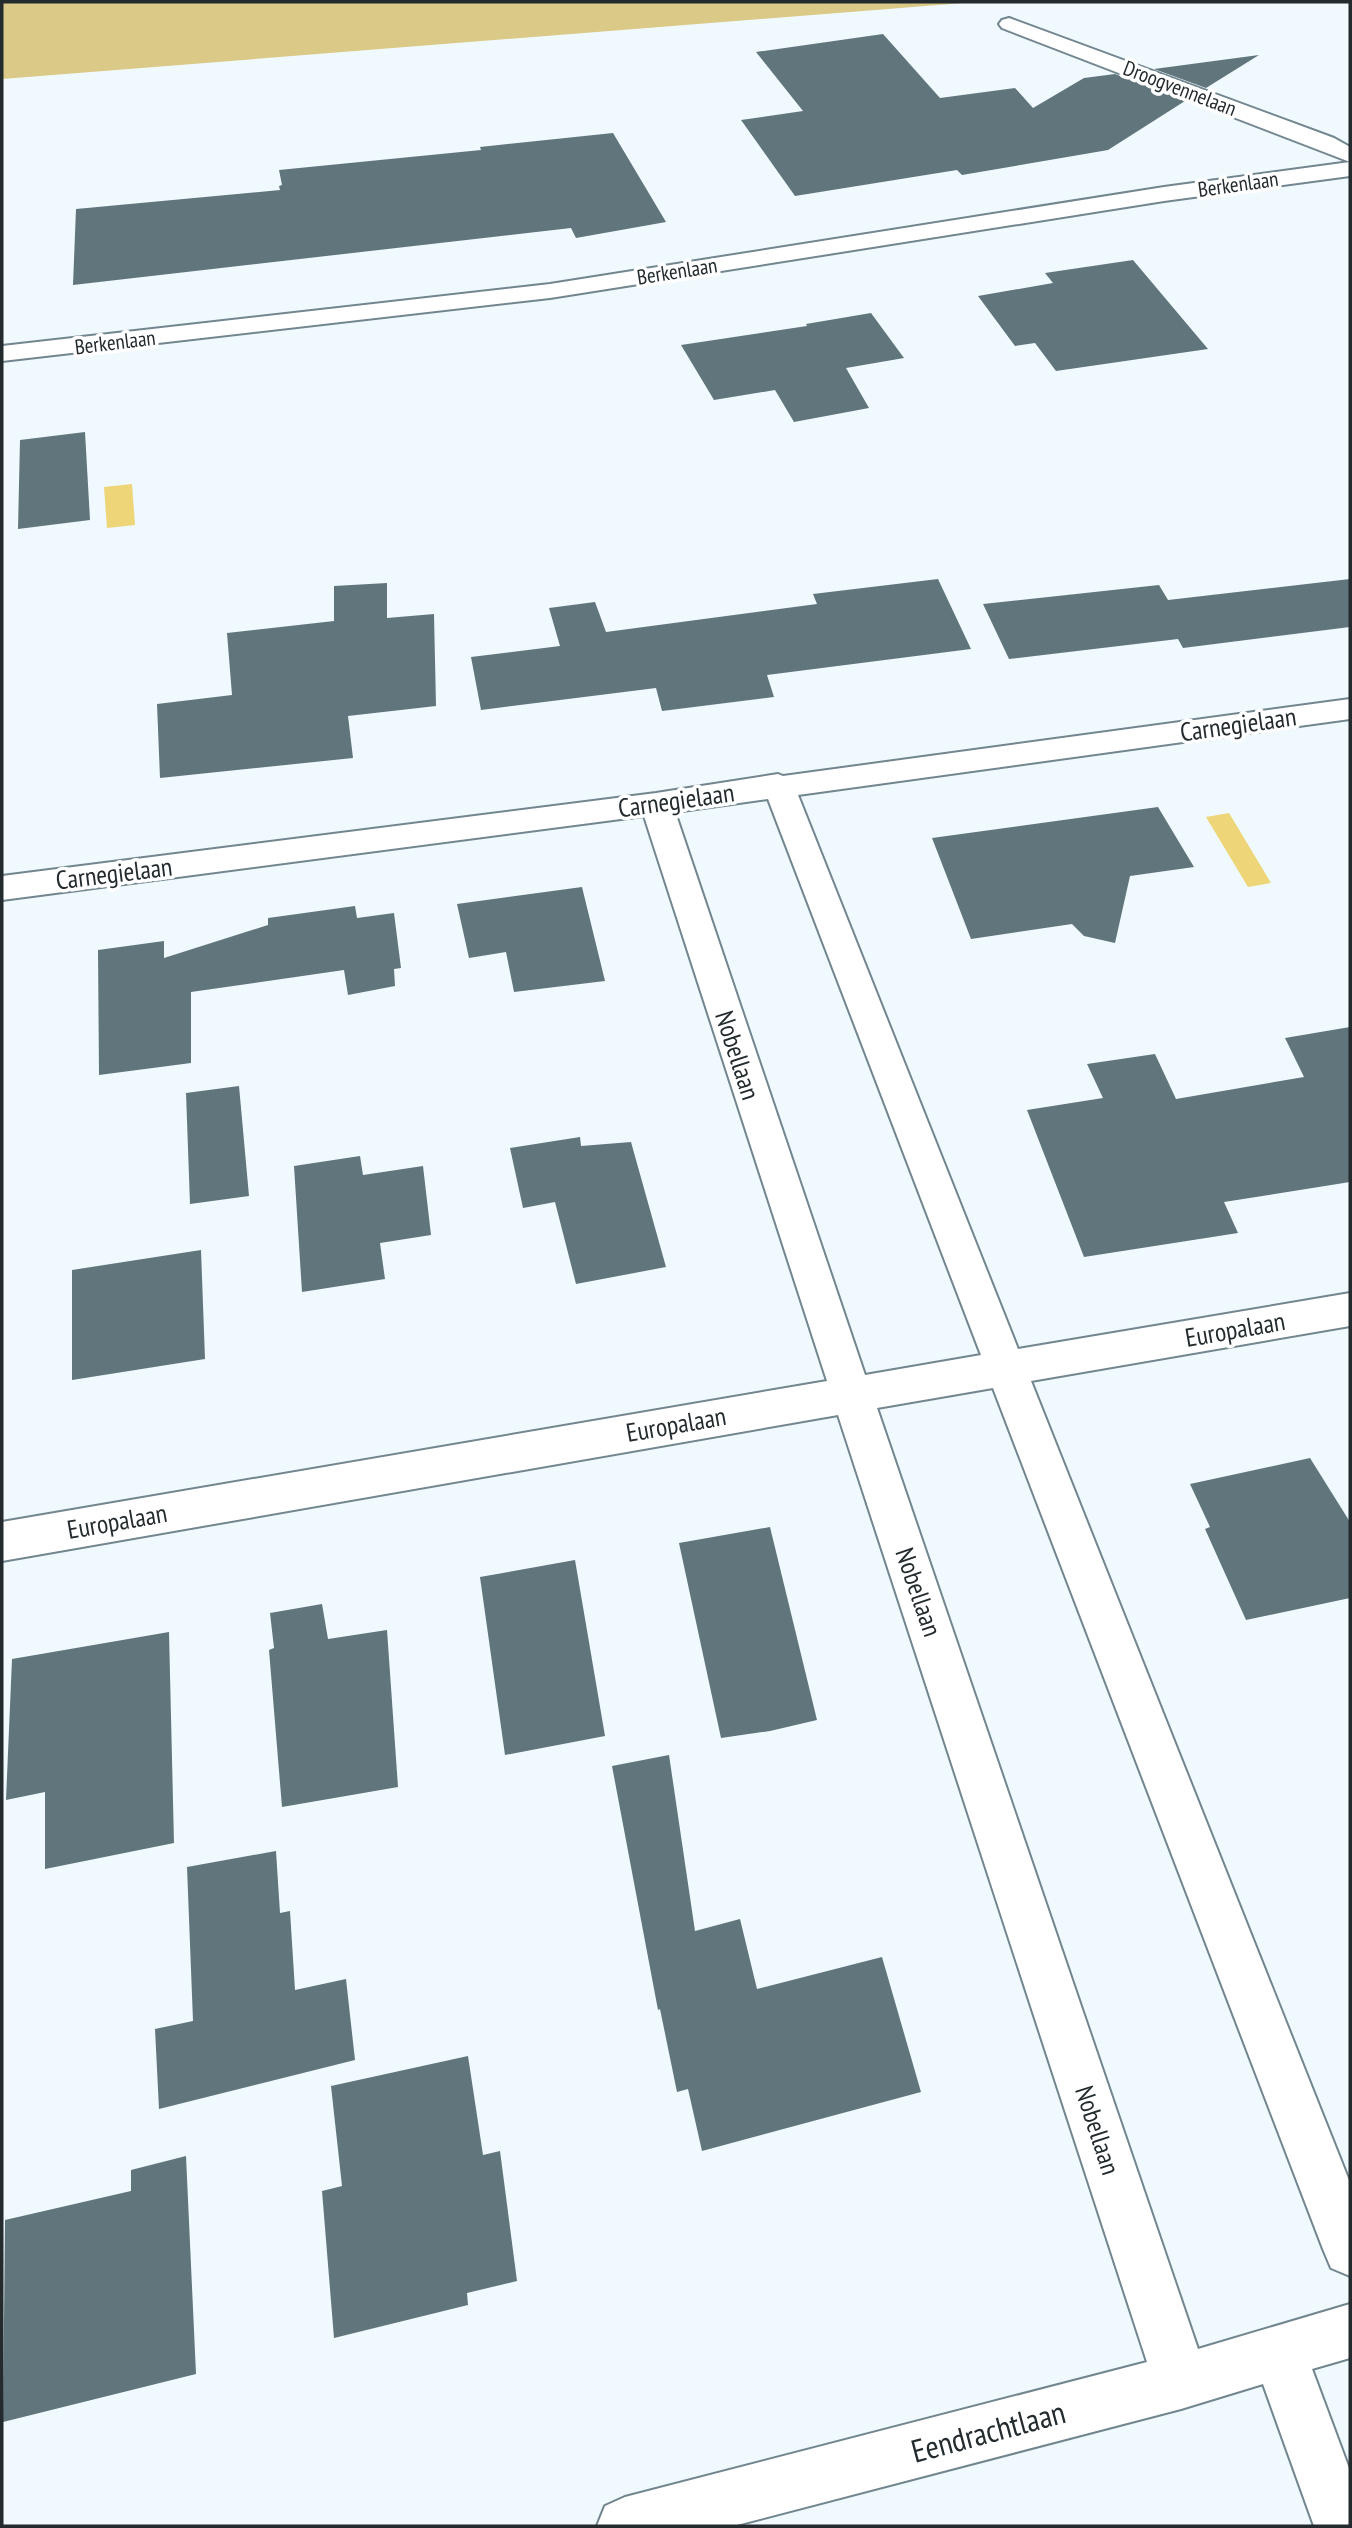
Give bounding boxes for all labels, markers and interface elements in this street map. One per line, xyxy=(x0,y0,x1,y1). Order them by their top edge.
street label: Droogvennelaan xyxy=(1120,54,1240,122)
street label: Berkenlaan xyxy=(1196,165,1280,203)
street label: Berkenlaan xyxy=(635,251,719,291)
street label: Berkenlaan xyxy=(73,324,157,360)
street label: Carnegielaan xyxy=(1178,700,1298,748)
street label: Carnegielaan xyxy=(616,776,736,824)
street label: Carnegielaan xyxy=(54,849,174,897)
street label: Nobellaan xyxy=(708,1006,768,1104)
street label: Europalaan xyxy=(1183,1304,1287,1354)
street label: Europalaan xyxy=(624,1399,728,1449)
street label: Europalaan xyxy=(65,1496,169,1546)
street label: Nobellaan xyxy=(888,1543,950,1641)
street label: Nobellaan xyxy=(1068,2081,1128,2179)
street label: Eendrachtlaan xyxy=(906,2390,1070,2472)

